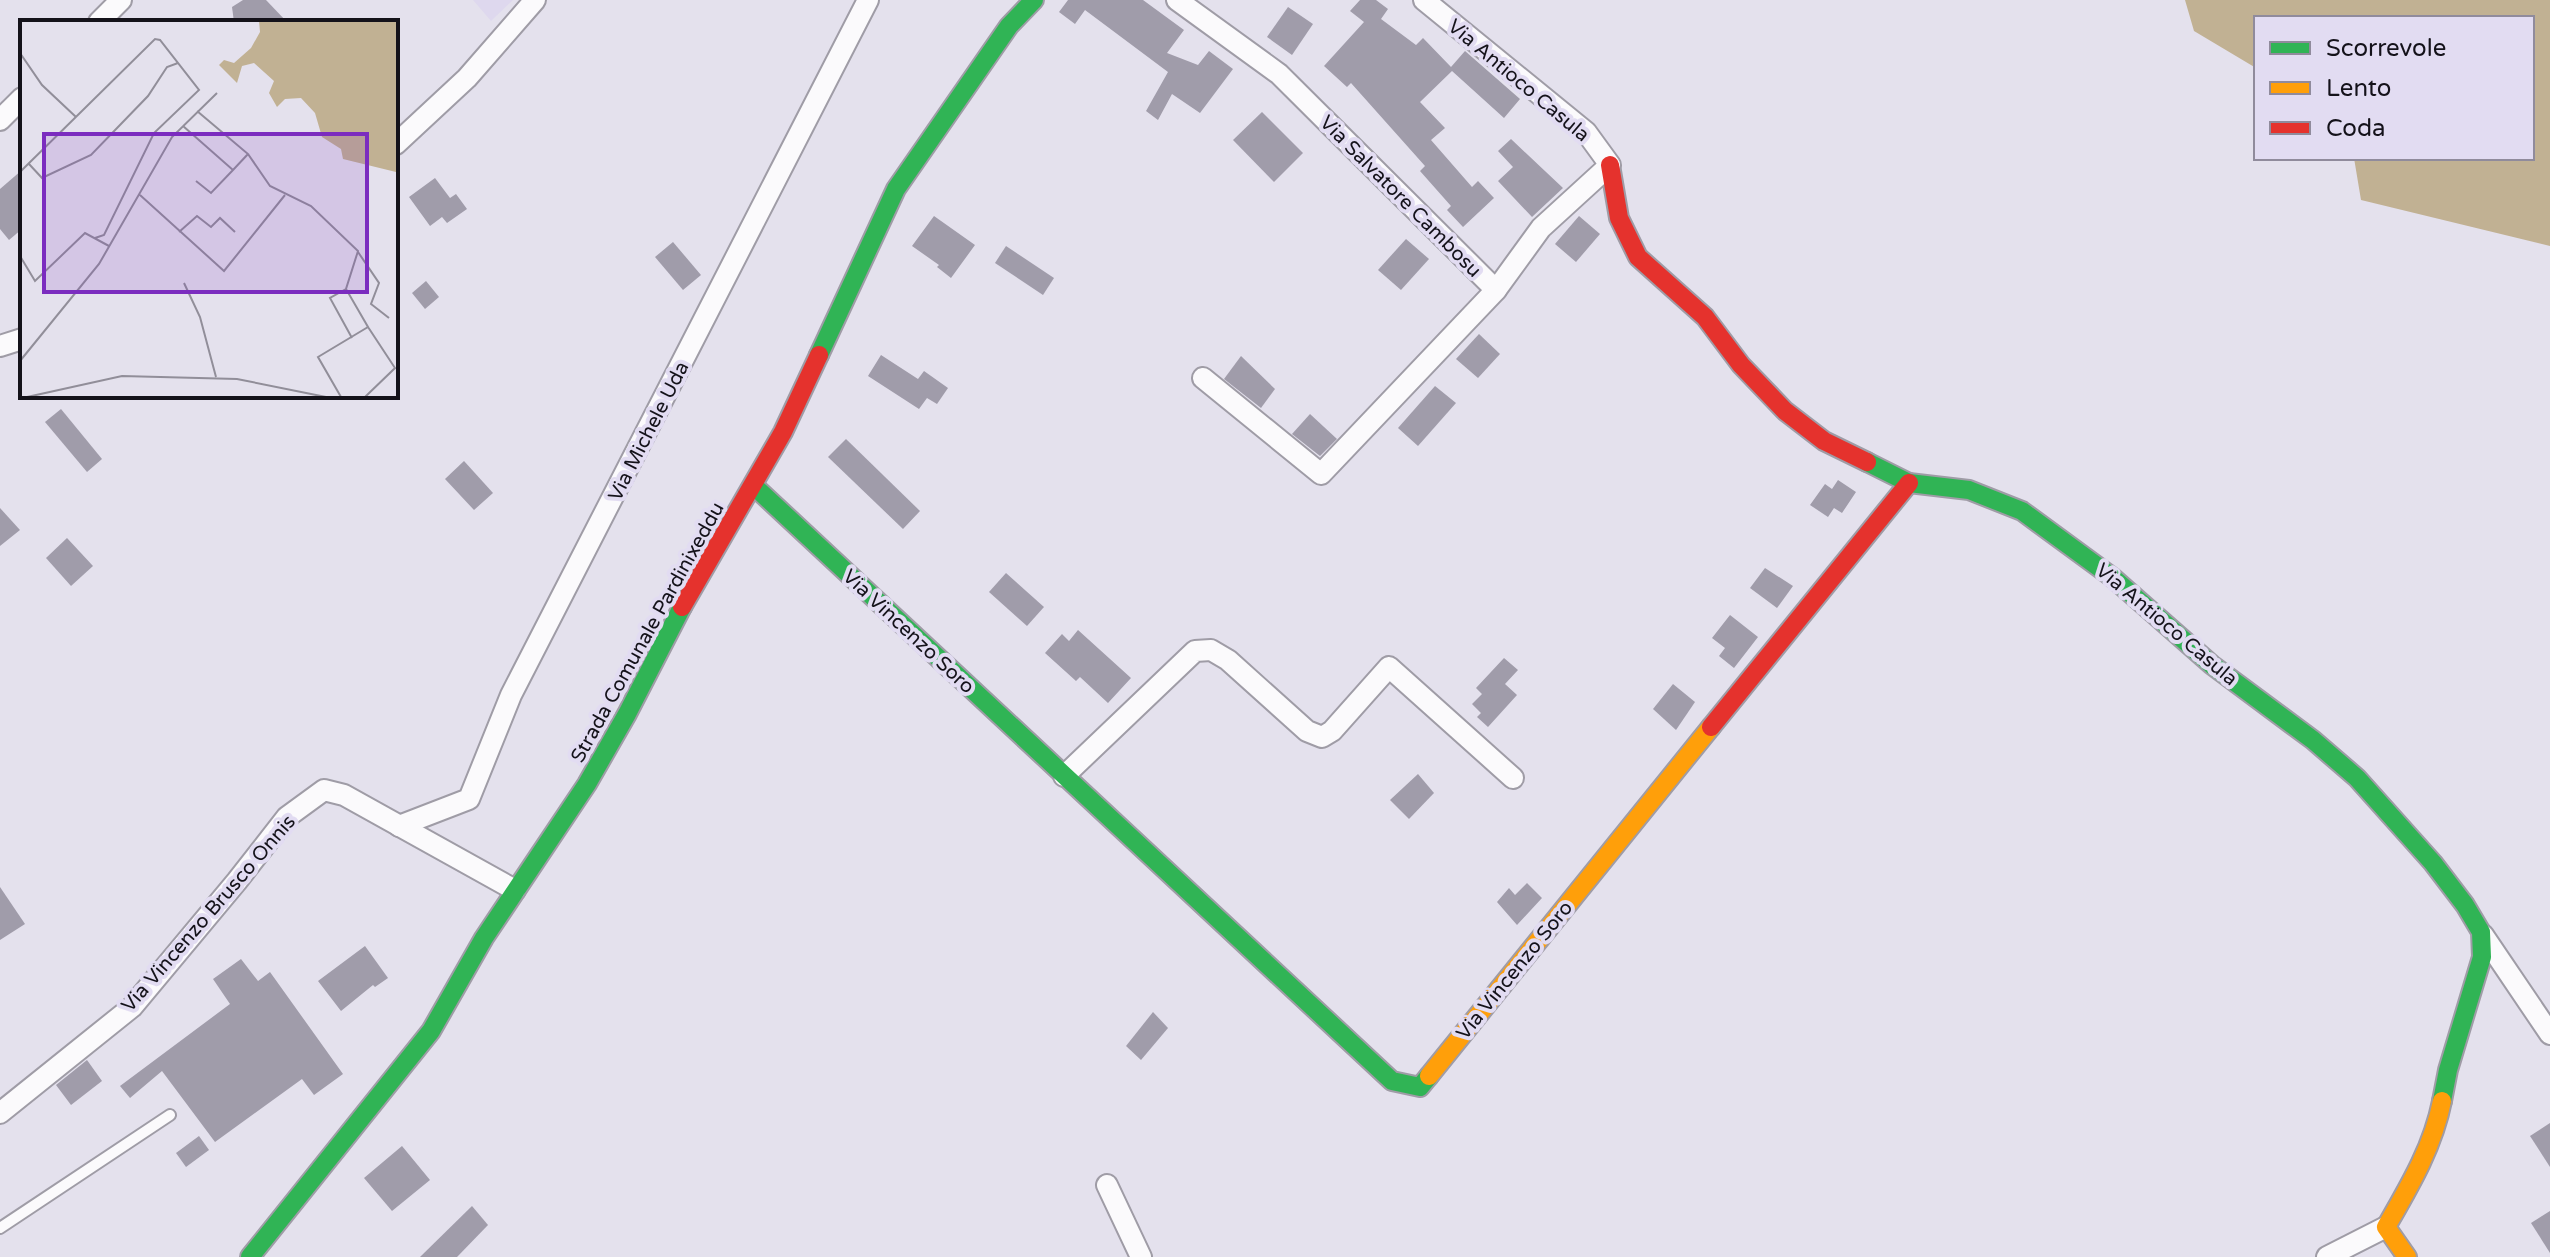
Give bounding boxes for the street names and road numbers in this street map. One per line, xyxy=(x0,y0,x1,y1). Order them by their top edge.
street label: Via Antioco Casula xyxy=(1443,14,1594,147)
street label: Via Salvatore Cambosu xyxy=(1314,111,1486,283)
street label: Via Michele Uda xyxy=(603,358,694,505)
street label: Strada Comunale Pardinixeddu xyxy=(566,498,730,767)
street label: Via Antioco Casula xyxy=(2091,558,2242,691)
street label: Via Vincenzo Soro xyxy=(837,565,979,699)
street label: Via Vincenzo Brusco Onnis xyxy=(117,810,301,1017)
street label: Via Vincenzo Soro xyxy=(1452,896,1578,1045)

